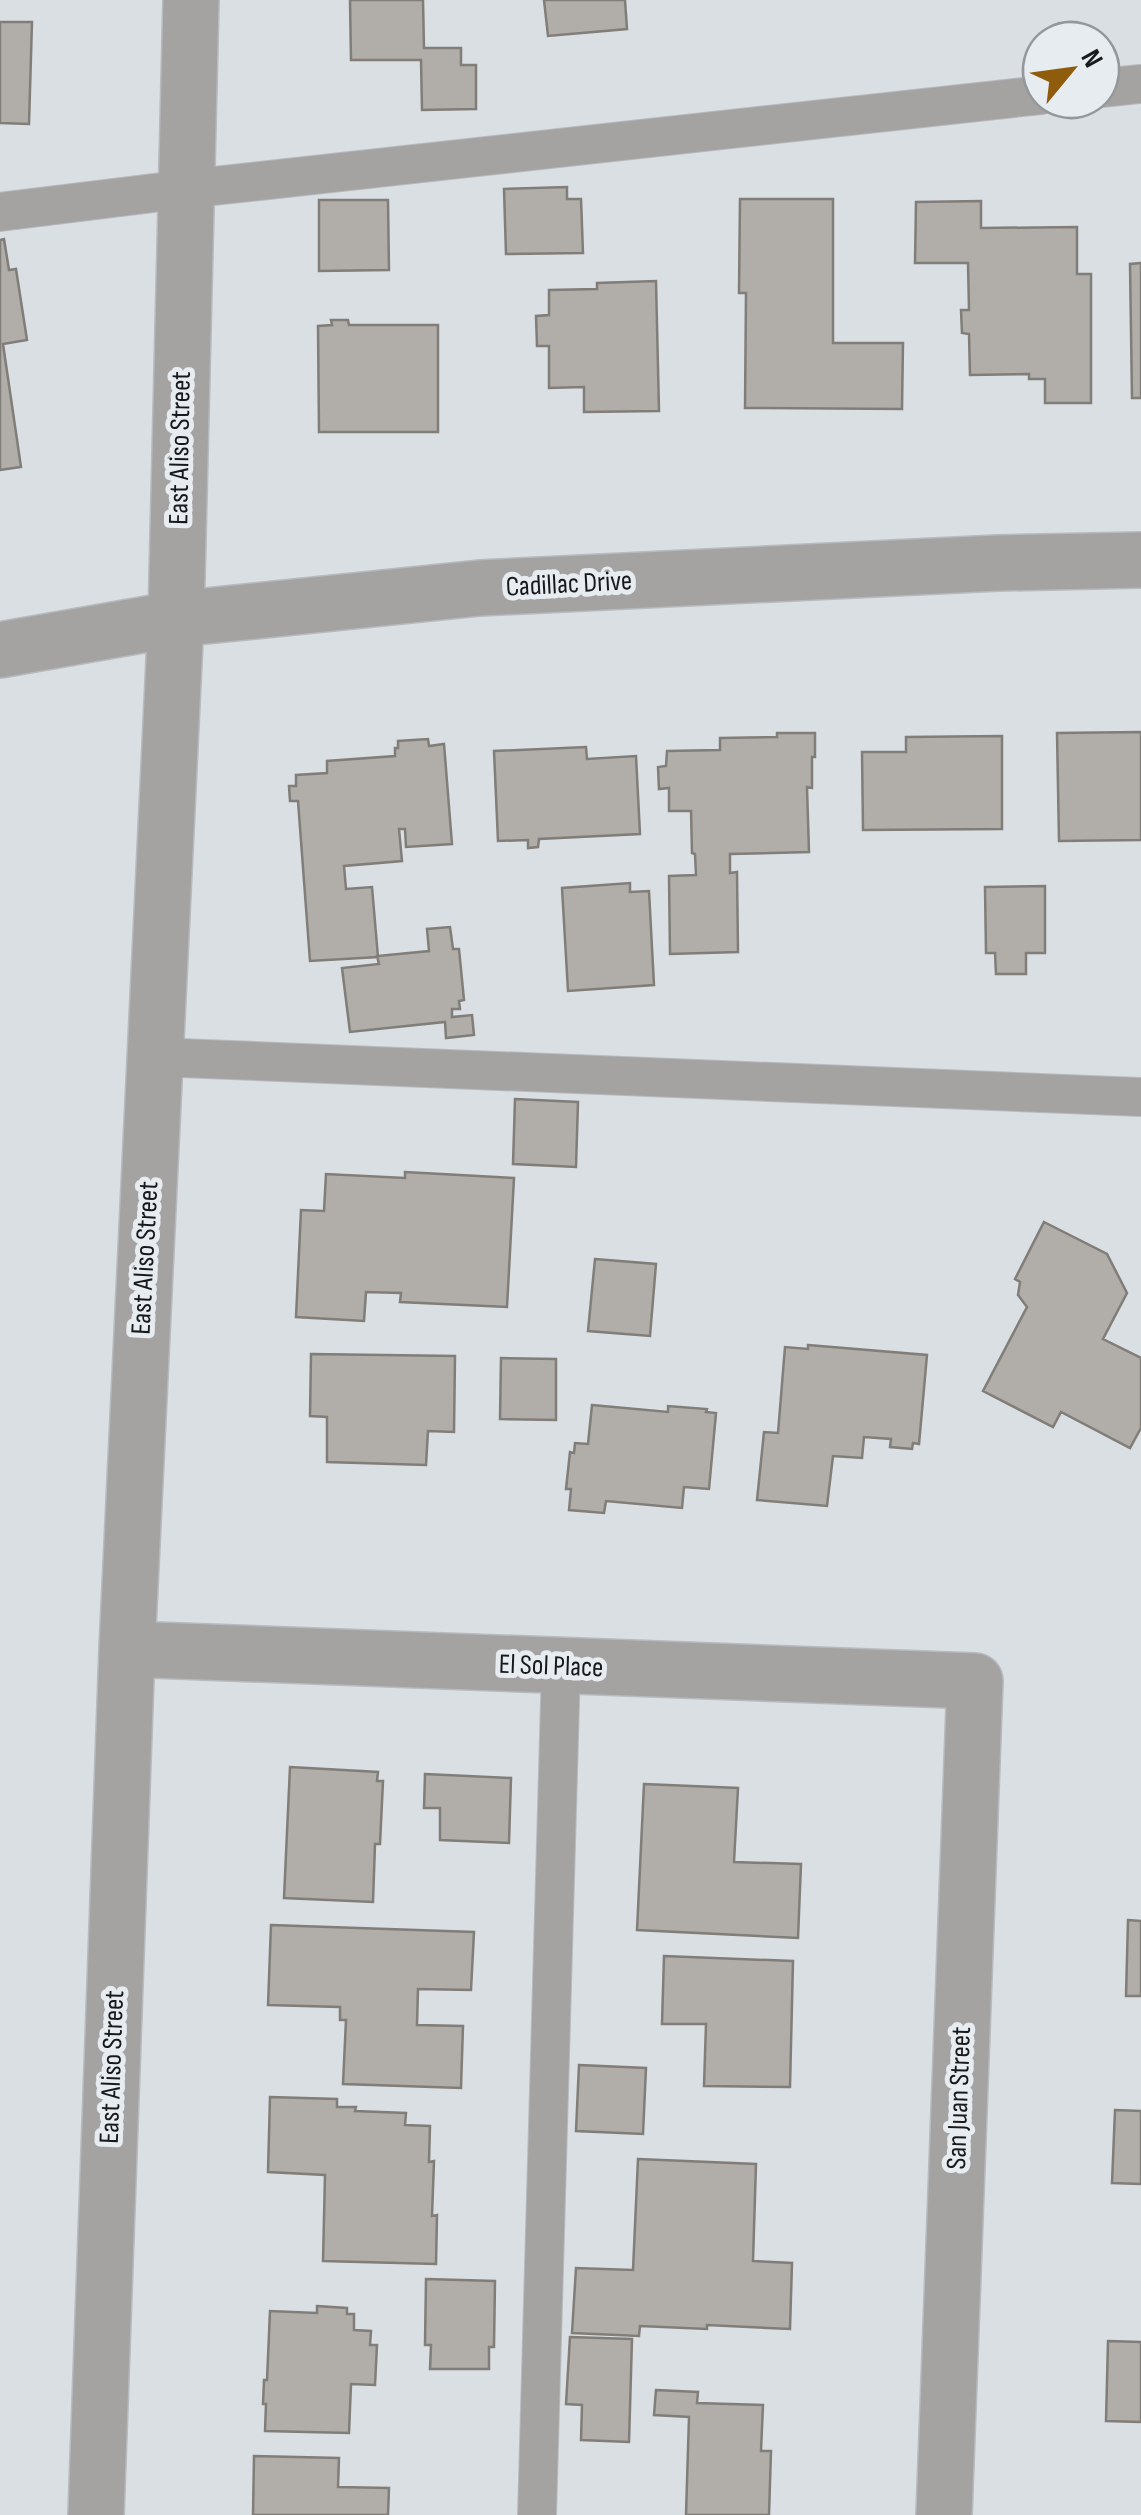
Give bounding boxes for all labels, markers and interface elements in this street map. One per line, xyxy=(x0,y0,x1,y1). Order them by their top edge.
north arrow xyxy=(1021,20,1121,120)
text: N xyxy=(1073,44,1110,73)
street label: East Aliso Street xyxy=(162,371,198,525)
street label: Cadillac Drive xyxy=(505,564,633,604)
street label: East Aliso Street xyxy=(125,1180,165,1336)
street label: El Sol Place xyxy=(498,1648,604,1684)
street label: East Aliso Street xyxy=(93,1990,131,2144)
street label: San Juan Street xyxy=(940,2026,978,2170)

